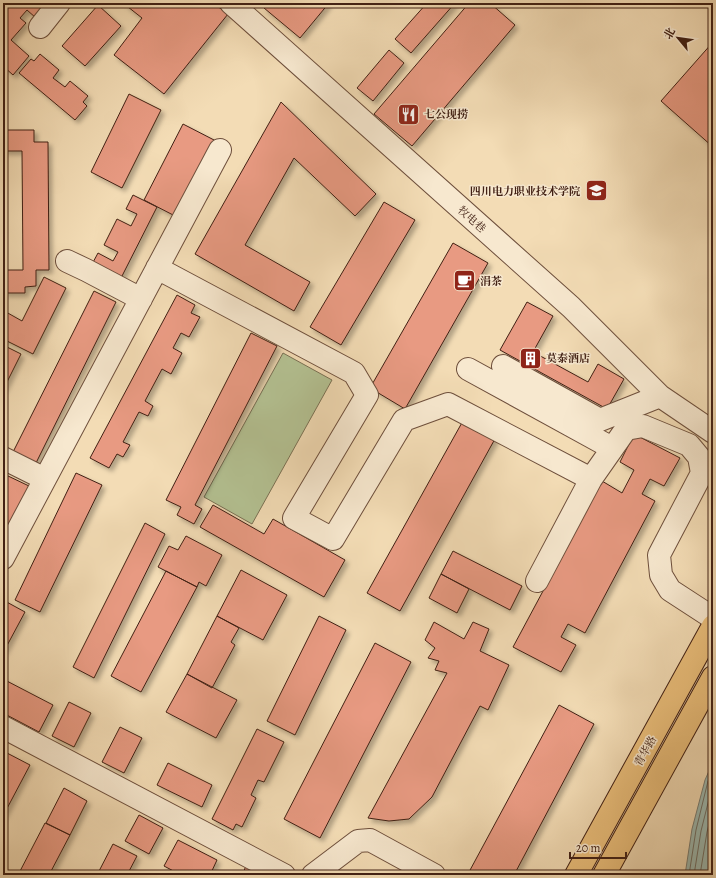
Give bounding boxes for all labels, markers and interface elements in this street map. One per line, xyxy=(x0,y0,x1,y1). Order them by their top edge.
north arrow xyxy=(658,18,698,58)
text: 北 xyxy=(660,25,679,42)
restaurant icon: 七公现捞 xyxy=(396,101,422,127)
place label: 七公现捞 xyxy=(424,107,468,122)
school or university icon: 四川电力职业技术学院 xyxy=(583,178,609,204)
place label: 四川电力职业技术学院 xyxy=(470,184,581,199)
street label: 牧电巷 xyxy=(454,203,489,236)
cafe icon: 涓茶 xyxy=(451,268,477,294)
place label: 涓茶 xyxy=(480,274,502,289)
building icon: 莫泰酒店 xyxy=(517,345,543,371)
place label: 莫泰酒店 xyxy=(546,351,590,366)
street label: 青华路 xyxy=(631,733,660,769)
scale bar xyxy=(570,834,626,860)
text: 20 m xyxy=(576,840,600,856)

